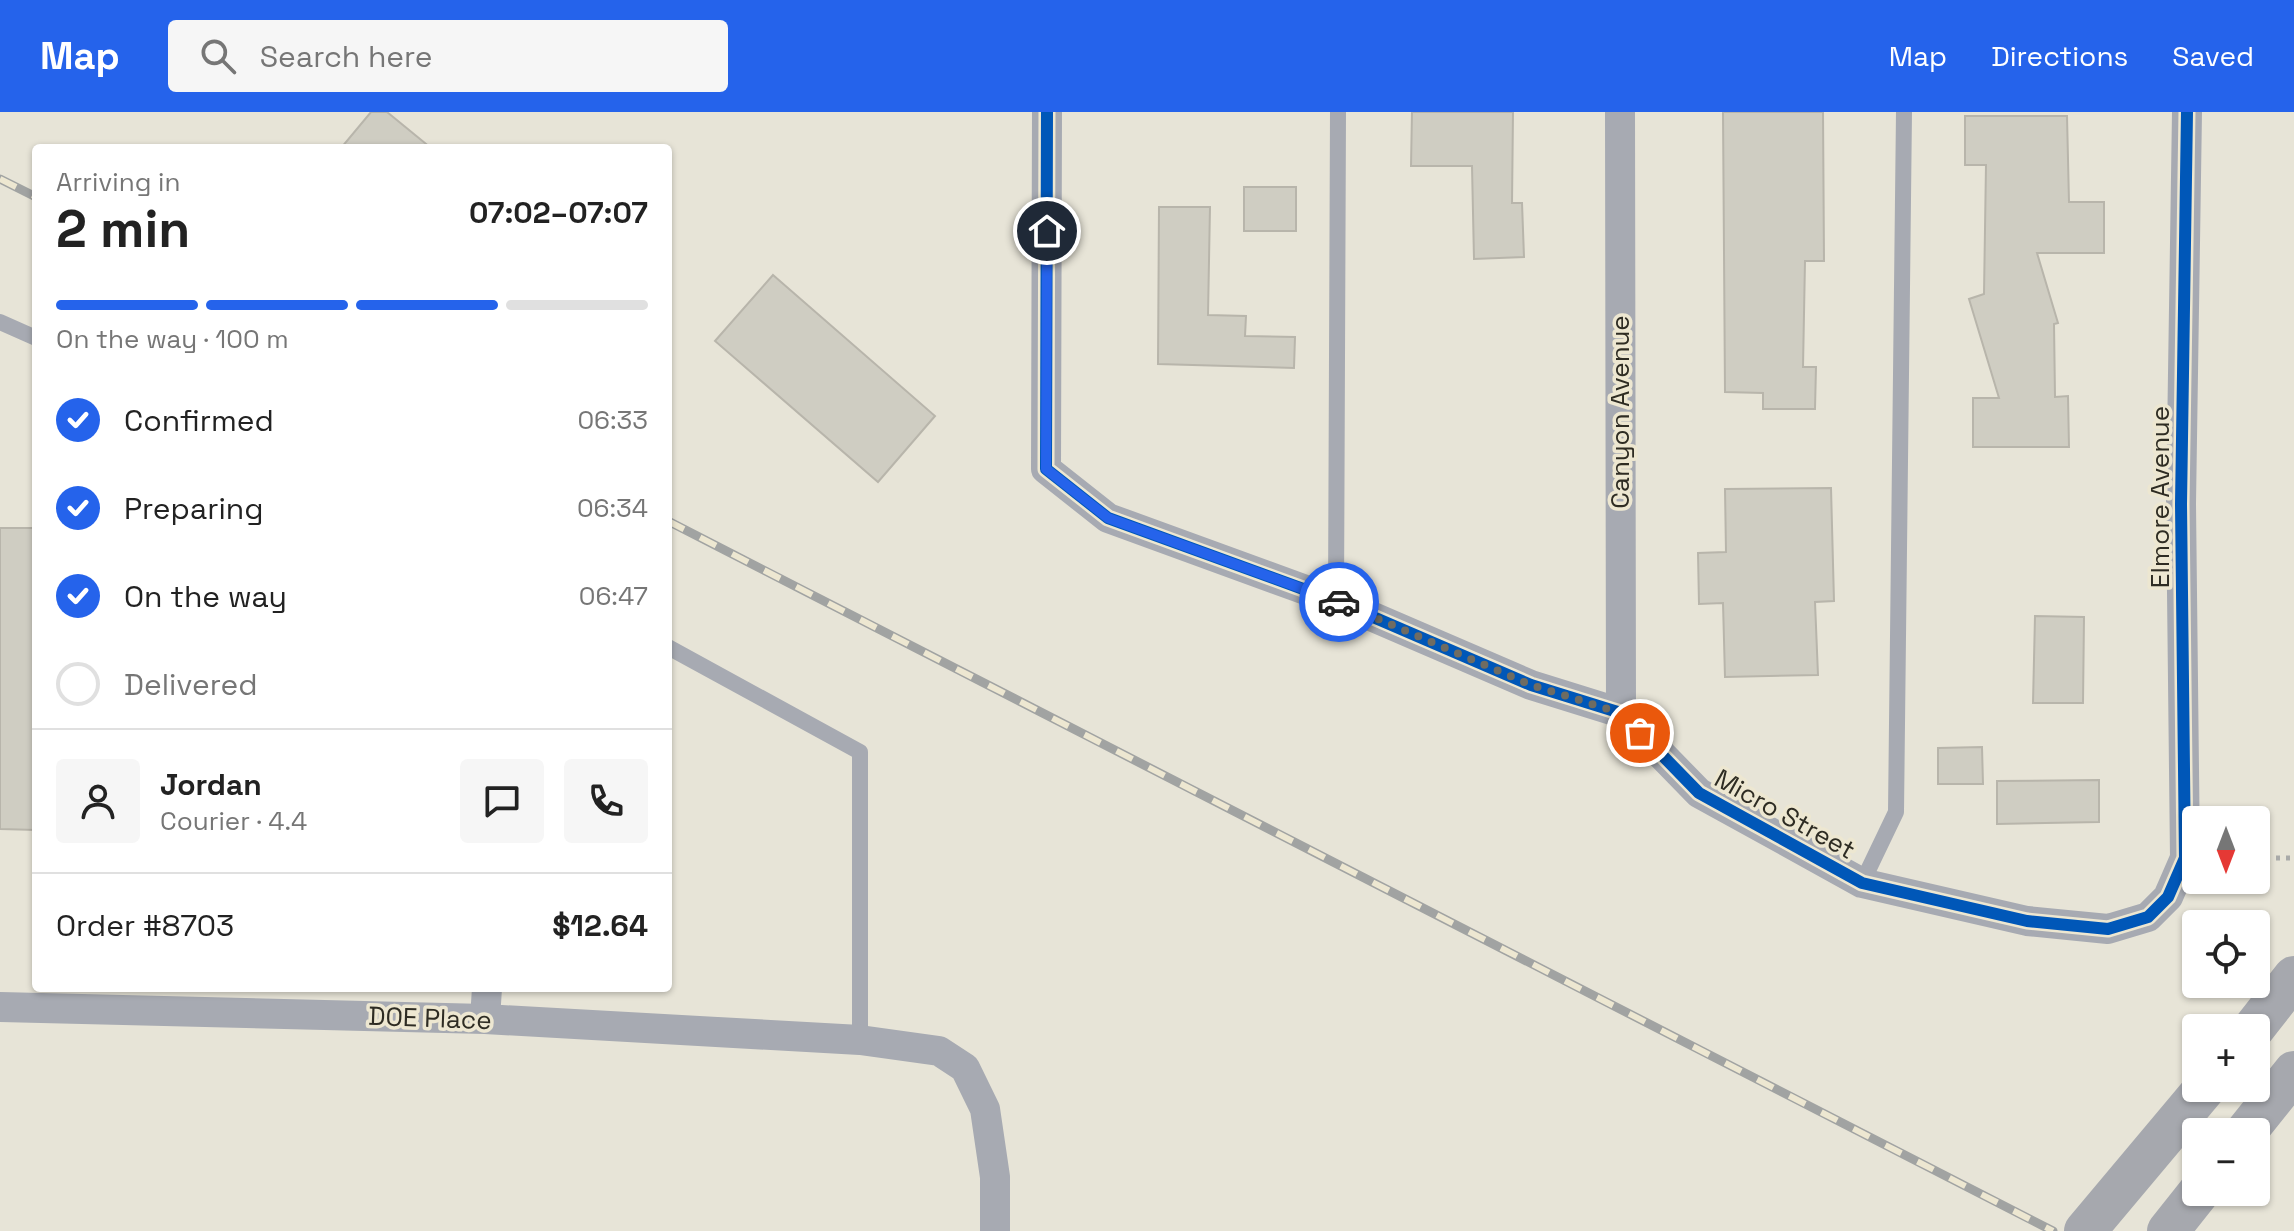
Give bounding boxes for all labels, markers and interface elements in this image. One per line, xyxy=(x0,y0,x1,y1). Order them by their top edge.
search box xyxy=(168,20,728,92)
text: Map xyxy=(40,32,120,80)
icon: search xyxy=(196,34,240,78)
text: Search here xyxy=(260,37,433,76)
text: Map xyxy=(1889,38,1947,74)
text: Directions xyxy=(1991,38,2128,74)
text: Saved xyxy=(2172,38,2254,74)
text: Arriving in xyxy=(56,165,180,199)
text: 07:02–07:07 xyxy=(469,193,648,232)
text: 2 min xyxy=(56,196,190,262)
pin xyxy=(1013,197,1081,265)
icon: home xyxy=(1025,209,1069,253)
street label: Canyon Avenue xyxy=(1603,315,1637,509)
text: On the way · 100 m xyxy=(56,322,289,356)
icon: check xyxy=(56,398,100,442)
text: Confirmed xyxy=(124,401,274,440)
text: 06:33 xyxy=(577,403,648,437)
street label: Elmore Avenue xyxy=(2143,406,2177,588)
icon: check xyxy=(56,486,100,530)
text: Preparing xyxy=(124,489,263,528)
text: 06:34 xyxy=(577,491,648,525)
courier xyxy=(1299,562,1379,642)
icon: check xyxy=(56,574,100,618)
text: On the way xyxy=(124,577,287,616)
text: 06:47 xyxy=(579,579,648,613)
icon: car xyxy=(1317,580,1361,624)
text: Delivered xyxy=(124,665,258,704)
pin xyxy=(1606,699,1674,767)
icon: bag xyxy=(1618,711,1662,755)
button: person xyxy=(56,759,140,843)
button: chat xyxy=(460,759,544,843)
button: phone xyxy=(564,759,648,843)
street label: Micro Street xyxy=(1709,761,1861,867)
text: Jordan xyxy=(160,765,262,804)
text: Courier · 4.4 xyxy=(160,804,307,838)
north arrow xyxy=(2182,806,2270,894)
map controls xyxy=(2182,806,2270,1206)
text: Order #8703 xyxy=(56,906,234,945)
text: $12.64 xyxy=(552,906,648,945)
button: locate xyxy=(2182,910,2270,998)
street label: DOE Place xyxy=(368,999,492,1037)
button: + xyxy=(2182,1014,2270,1102)
button: − xyxy=(2182,1118,2270,1206)

